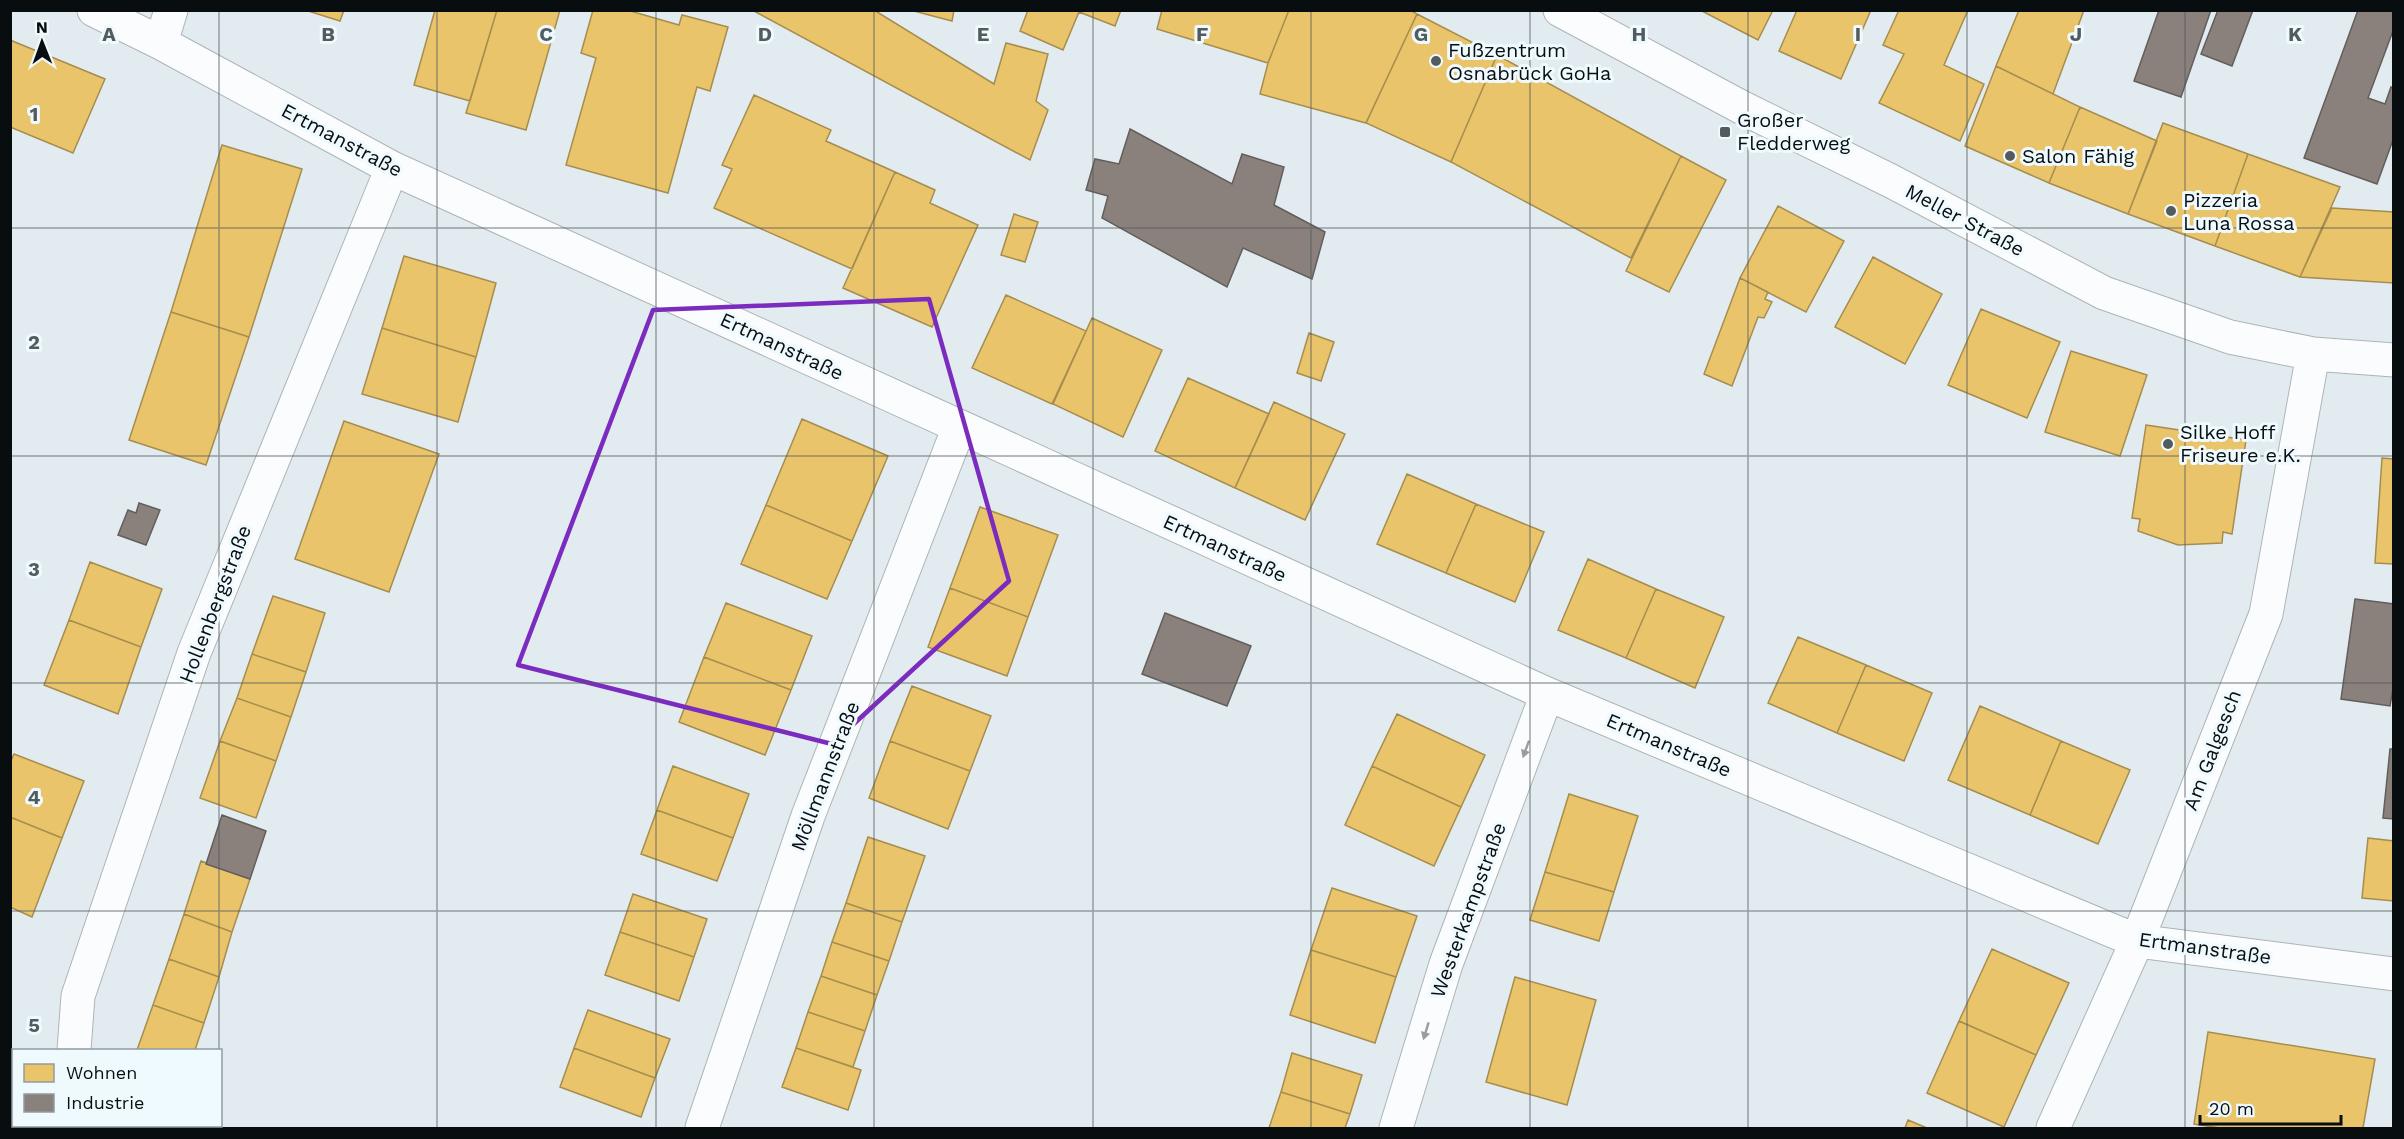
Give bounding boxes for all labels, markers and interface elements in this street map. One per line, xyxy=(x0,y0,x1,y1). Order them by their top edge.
north arrow xyxy=(12,12,72,72)
text: N xyxy=(36,18,48,37)
text: A xyxy=(102,22,116,46)
text: B xyxy=(321,22,335,46)
text: C xyxy=(539,22,553,46)
text: D xyxy=(758,22,772,46)
text: E xyxy=(977,22,989,46)
text: F xyxy=(1196,22,1208,46)
text: G xyxy=(1414,22,1428,46)
text: H xyxy=(1632,22,1646,46)
text: I xyxy=(1855,22,1861,46)
text: J xyxy=(2070,22,2082,46)
text: K xyxy=(2288,22,2302,46)
place label: Fußzentrum Osnabrück GoHa xyxy=(1448,38,1611,85)
marker: Fußzentrum Osnabrück GoHa xyxy=(1429,54,1443,68)
street label: Ertmanstraße xyxy=(277,98,407,182)
text: 1 xyxy=(30,102,38,126)
place label: Großer Fledderweg xyxy=(1737,108,1851,155)
marker: Großer Fledderweg xyxy=(1718,125,1732,139)
place label: Salon Fähig xyxy=(2022,144,2134,168)
marker: Salon Fähig xyxy=(2003,149,2017,163)
street label: Meller Straße xyxy=(1902,179,2028,261)
place label: Pizzeria Luna Rossa xyxy=(2183,188,2295,235)
marker: Pizzeria Luna Rossa xyxy=(2164,204,2178,218)
street label: Ertmanstraße xyxy=(716,307,848,385)
text: 2 xyxy=(28,330,40,354)
place label: Silke Hoff Friseure e.K. xyxy=(2180,420,2301,467)
marker: Silke Hoff Friseure e.K. xyxy=(2161,437,2175,451)
street label: Ertmanstraße xyxy=(1159,509,1291,587)
street label: Hollenbergstraße xyxy=(174,522,256,686)
text: 3 xyxy=(28,557,40,581)
street label: Am Galgesch xyxy=(2178,686,2246,814)
street label: Möllmannstraße xyxy=(785,698,865,854)
street label: Ertmanstraße xyxy=(1603,708,1735,782)
one-way arrow xyxy=(1521,740,1531,758)
text: 4 xyxy=(28,785,41,809)
street label: Westerkampstraße xyxy=(1425,819,1511,1001)
street label: Ertmanstraße xyxy=(2137,927,2273,969)
text: 5 xyxy=(28,1013,40,1037)
one-way arrow xyxy=(1421,1022,1430,1040)
legend xyxy=(12,1049,222,1127)
text: Wohnen xyxy=(66,1062,137,1083)
scale bar xyxy=(2200,1088,2341,1126)
text: Industrie xyxy=(66,1092,144,1113)
text: 20 m xyxy=(2209,1098,2254,1119)

